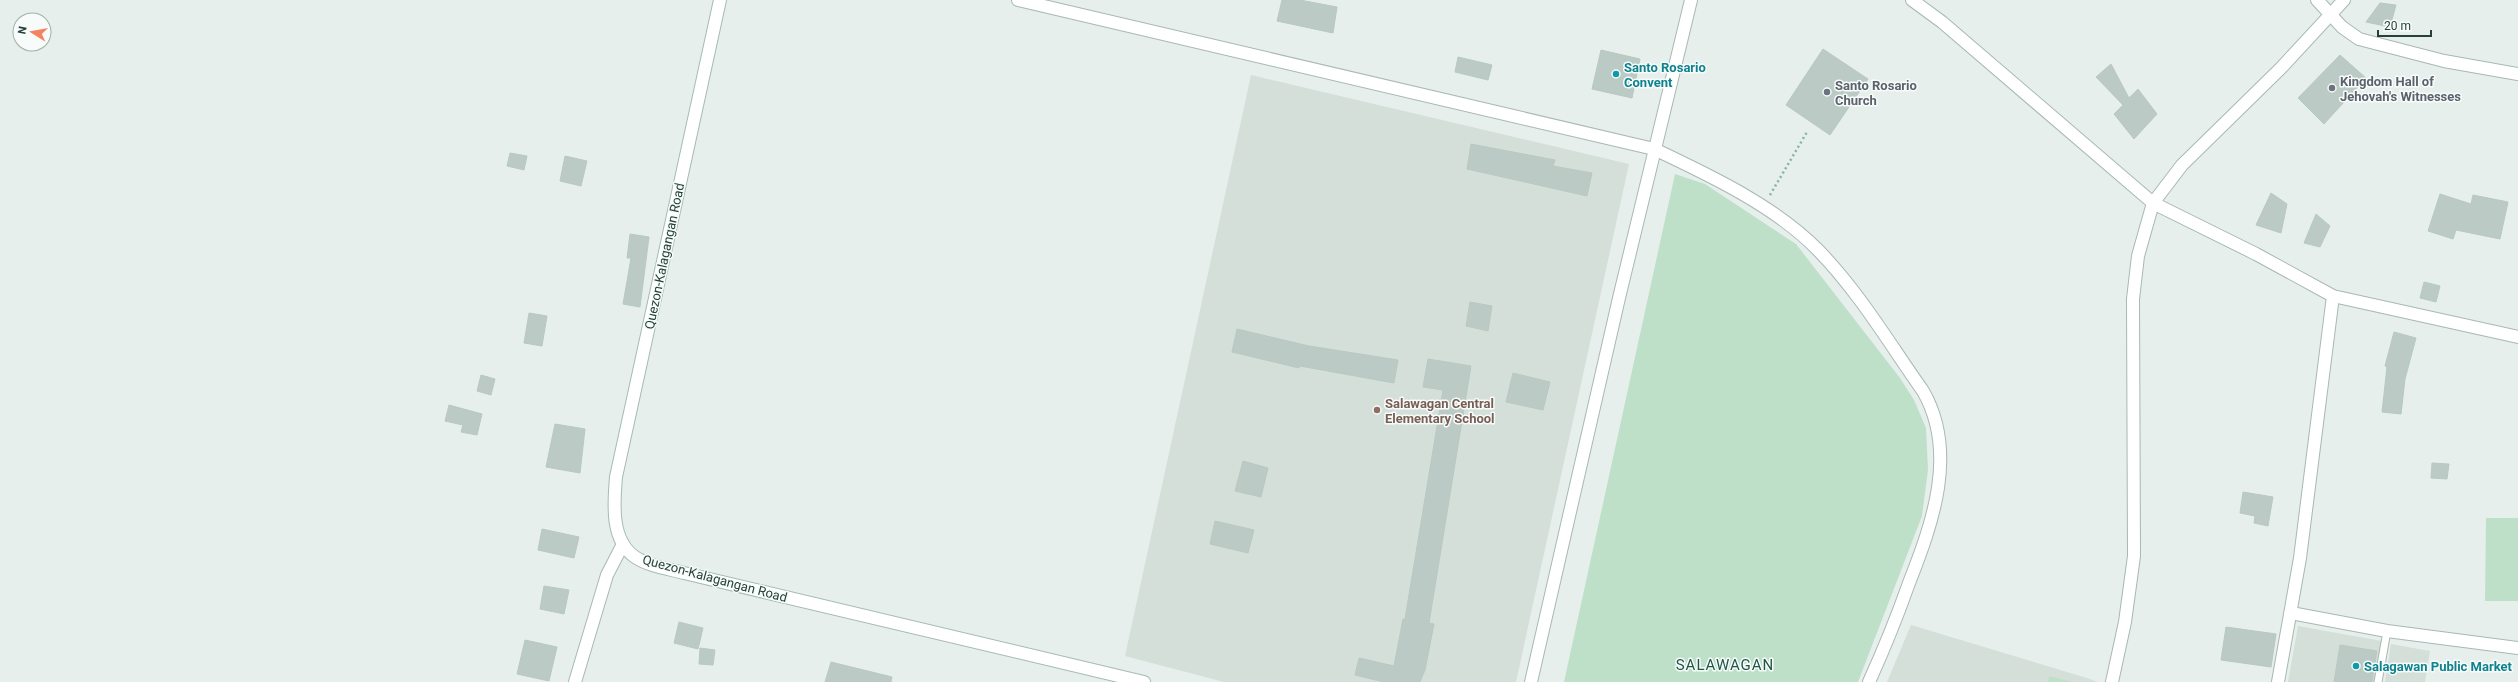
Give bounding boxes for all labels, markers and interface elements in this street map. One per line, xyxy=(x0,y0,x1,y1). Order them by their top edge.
north arrow xyxy=(12,12,52,52)
scale bar xyxy=(2378,12,2431,38)
text: 20 m xyxy=(2384,19,2411,33)
text: N xyxy=(16,25,30,35)
place label: Santo Rosario Convent xyxy=(1624,60,1706,90)
marker: Santo Rosario Convent xyxy=(1611,69,1621,79)
place label: Kingdom Hall of Jehovah's Witnesses xyxy=(2340,74,2461,104)
place label: Santo Rosario Church xyxy=(1835,78,1917,108)
marker: Kingdom Hall of Jehovah's Witnesses xyxy=(2327,83,2337,93)
marker: Santo Rosario Church xyxy=(1822,87,1832,97)
street label: Quezon-Kalagangan Road xyxy=(642,182,687,331)
place label: Salawagan Central Elementary School xyxy=(1385,396,1495,426)
marker: Salawagan Central Elementary School xyxy=(1372,405,1382,415)
street label: Quezon-Kalagangan Road xyxy=(641,552,789,605)
district label: SALAWAGAN xyxy=(1676,656,1774,674)
place label: Salagawan Public Market xyxy=(2364,659,2513,674)
marker: Salagawan Public Market xyxy=(2351,661,2361,671)

